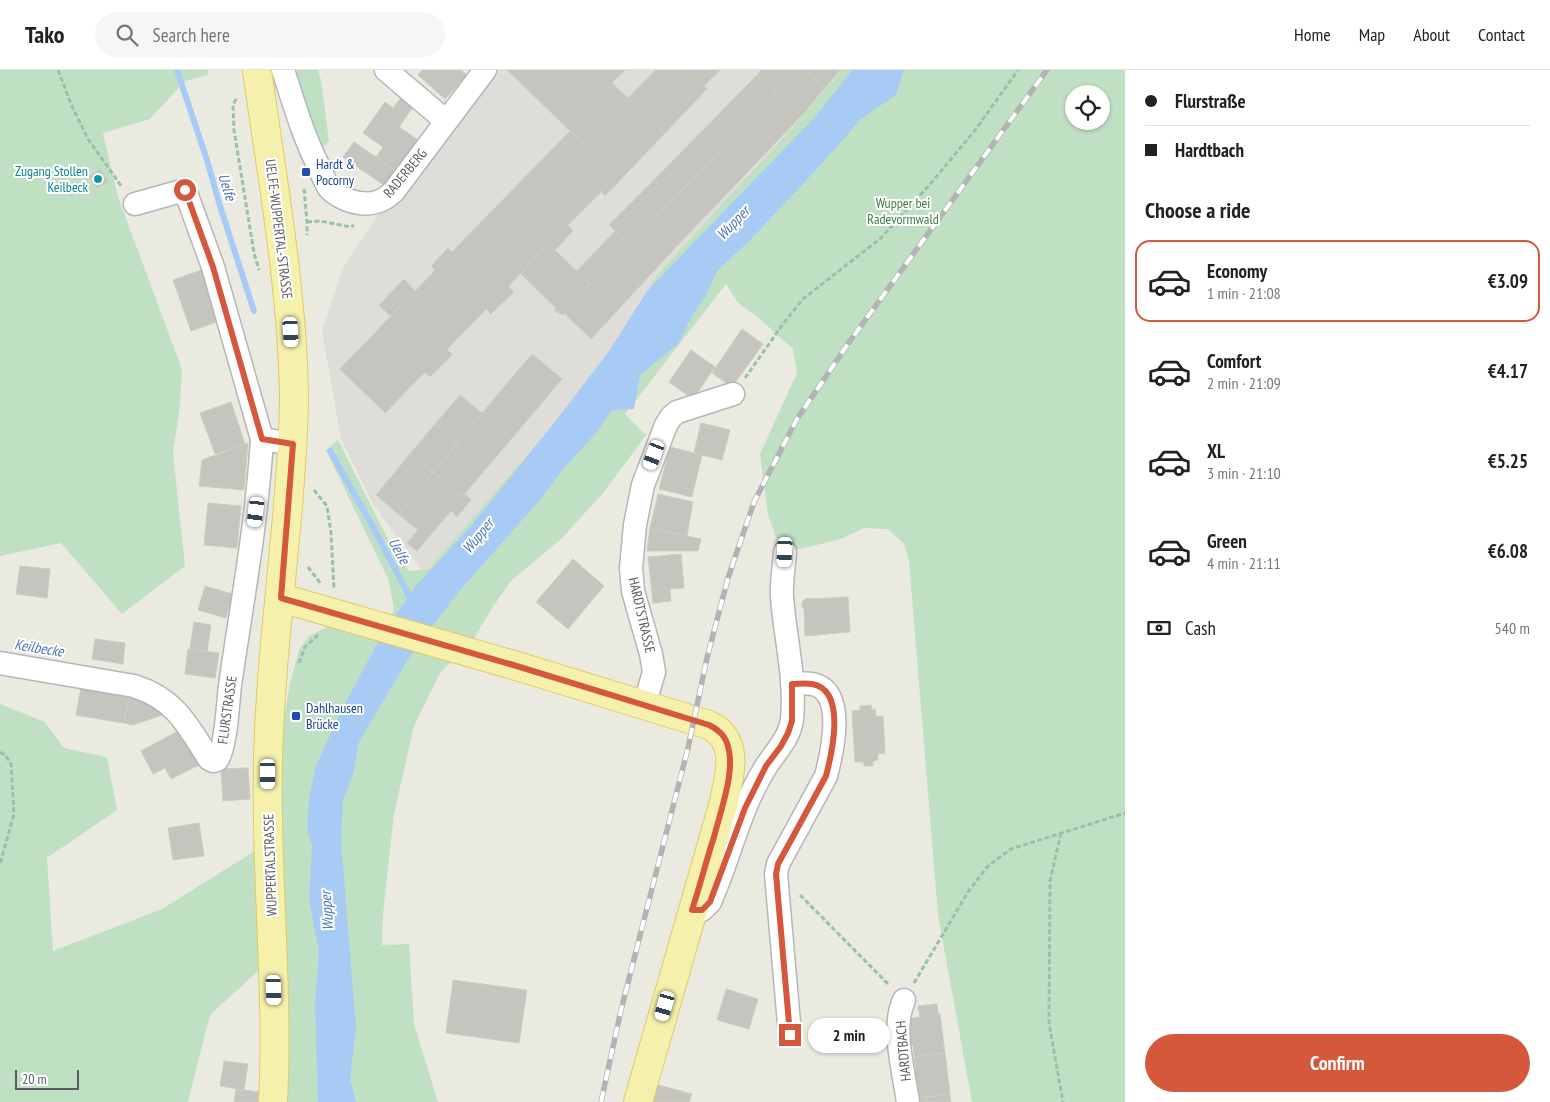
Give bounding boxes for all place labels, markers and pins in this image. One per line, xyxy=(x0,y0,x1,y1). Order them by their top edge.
place label: Hardt & Pocorny xyxy=(316,155,355,189)
place label: Zugang Stollen Keilbeck xyxy=(15,162,89,196)
marker: Hardt & Pocorny xyxy=(300,166,312,178)
marker: Zugang Stollen Keilbeck xyxy=(92,173,104,185)
place label: Dahlhausen Brücke xyxy=(306,699,363,733)
marker: Dahlhausen Brücke xyxy=(290,710,302,722)

